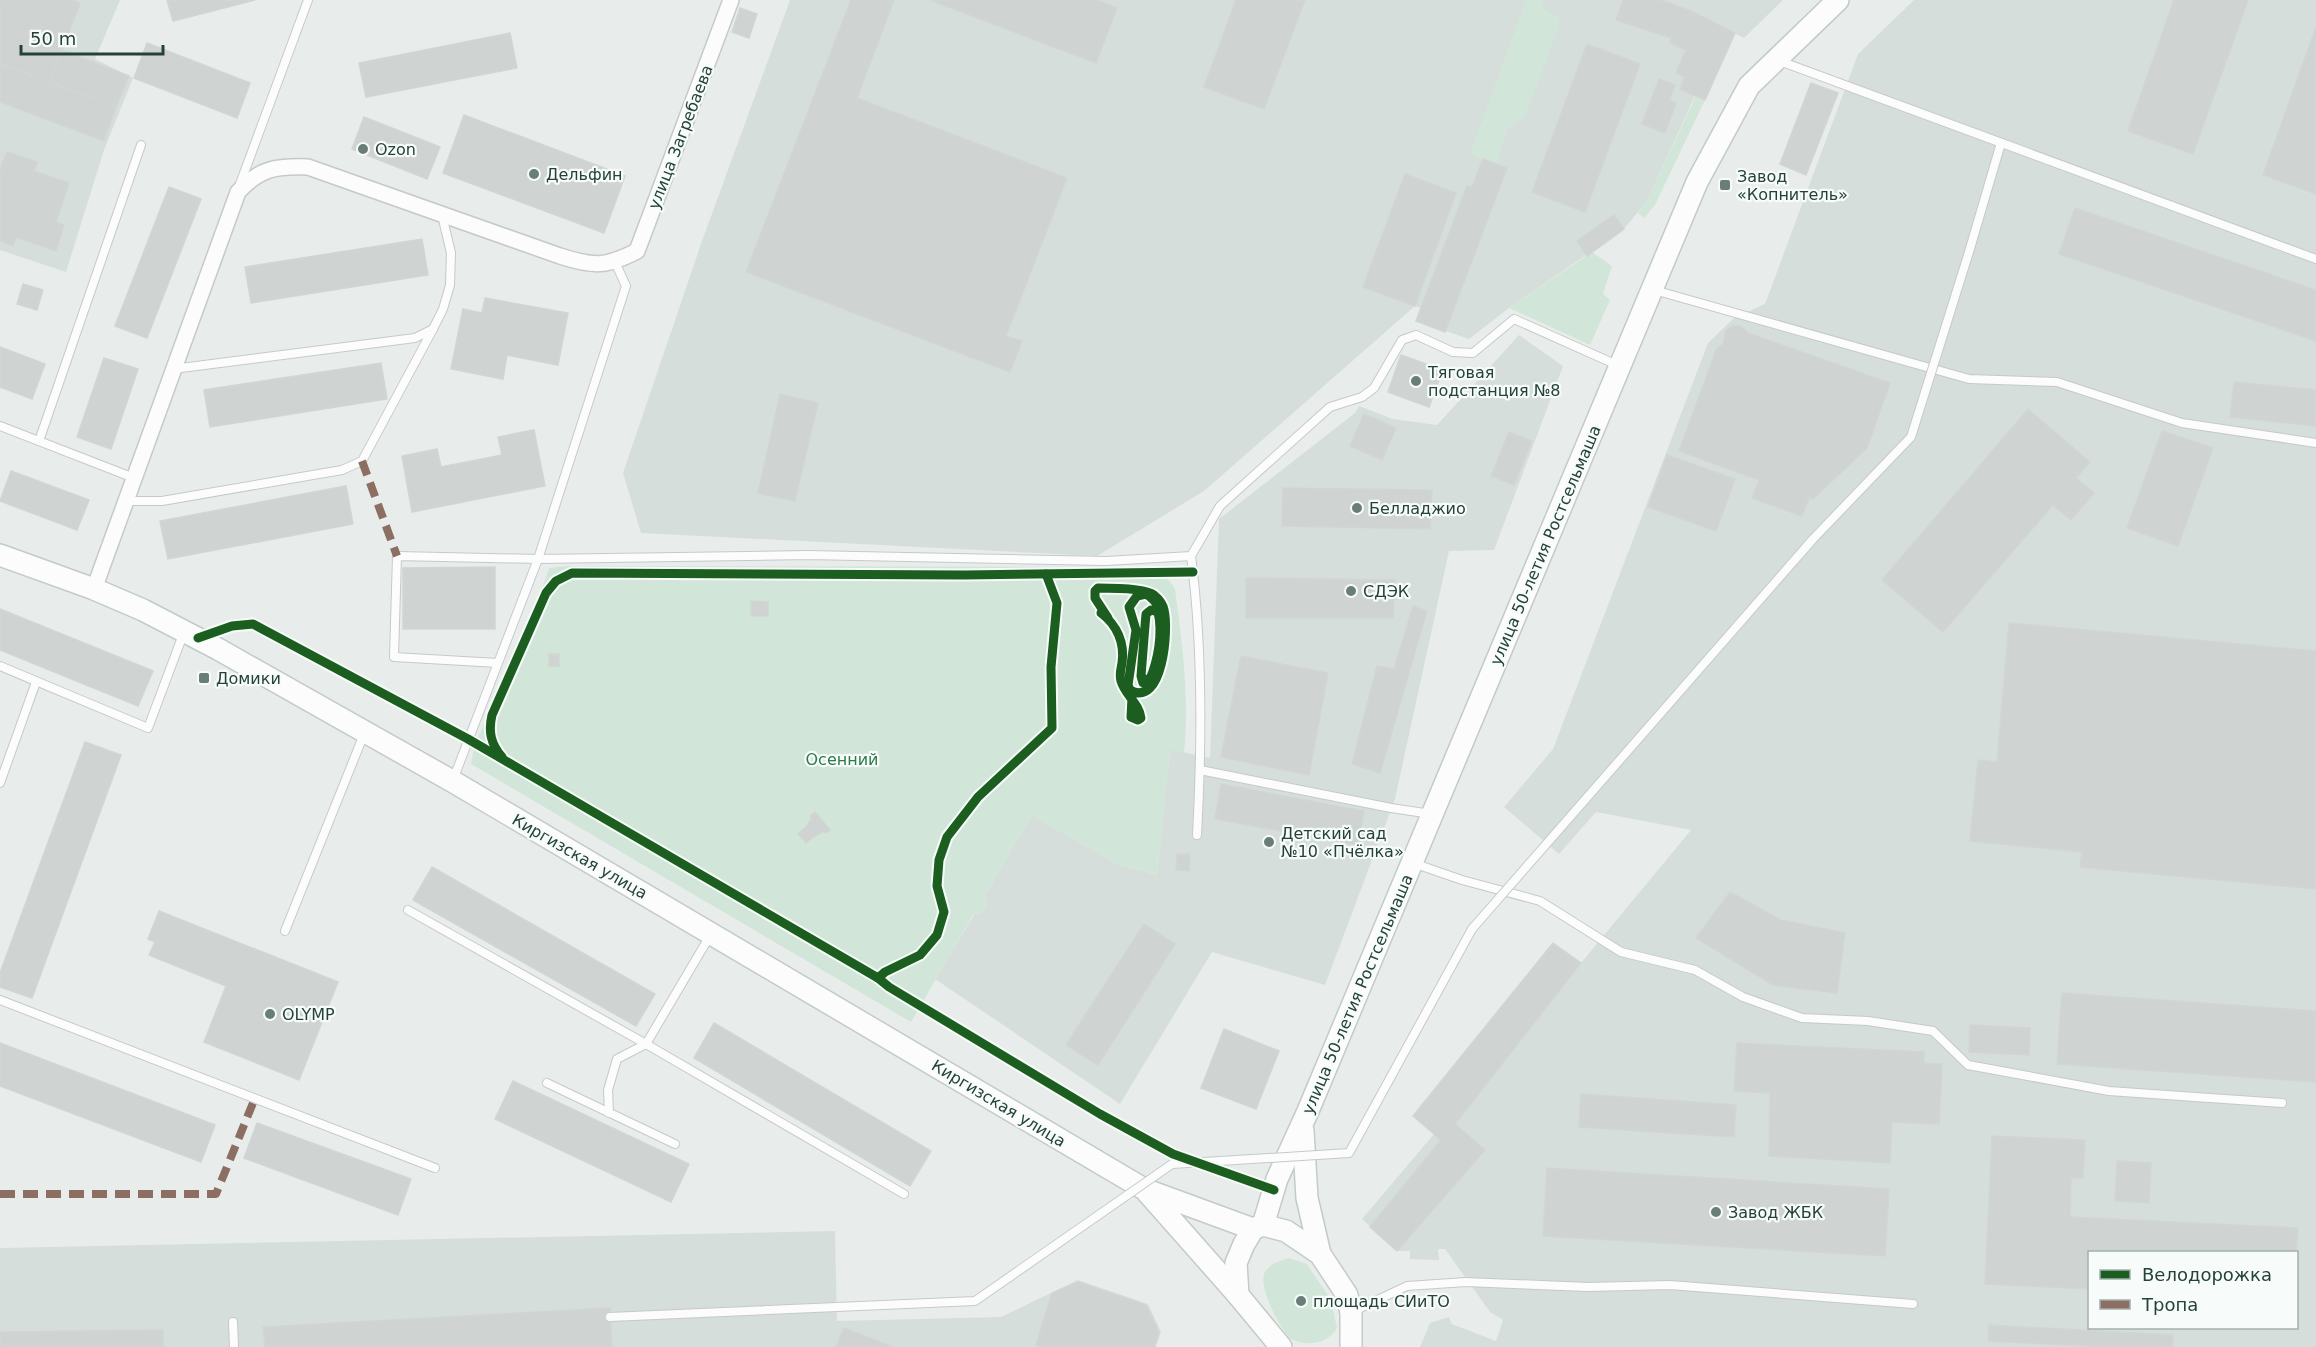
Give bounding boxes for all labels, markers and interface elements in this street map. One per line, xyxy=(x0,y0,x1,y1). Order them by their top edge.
scale bar xyxy=(21,18,164,56)
text: 50 m xyxy=(30,28,76,49)
street label: улица Загребаева xyxy=(644,62,717,212)
place label: Ozon xyxy=(375,140,416,159)
marker: Ozon xyxy=(356,142,370,156)
place label: Дельфин xyxy=(546,165,623,184)
marker: Дельфин xyxy=(527,167,541,181)
place label: Завод «Копнитель» xyxy=(1737,167,1848,204)
marker: Завод «Копнитель» xyxy=(1718,178,1732,192)
place label: Тяговая подстанция №8 xyxy=(1427,363,1561,400)
marker: Тяговая подстанция №8 xyxy=(1409,374,1423,388)
street label: улица 50-летия Ростсельмаша xyxy=(1486,422,1605,668)
place label: Белладжио xyxy=(1369,499,1466,518)
marker: Белладжио xyxy=(1350,501,1364,515)
place label: СДЭК xyxy=(1363,582,1410,601)
marker: СДЭК xyxy=(1344,584,1358,598)
place label: Домики xyxy=(216,669,281,688)
marker: Домики xyxy=(197,671,211,685)
park label: Осенний xyxy=(806,750,878,769)
street label: Киргизская улица xyxy=(509,810,651,903)
place label: Детский сад №10 «Пчёлка» xyxy=(1281,824,1404,861)
marker: Детский сад №10 «Пчёлка» xyxy=(1262,835,1276,849)
street label: улица 50-летия Ростсельмаша xyxy=(1298,871,1417,1117)
place label: OLYMP xyxy=(282,1005,335,1024)
marker: OLYMP xyxy=(263,1007,277,1021)
street label: Киргизская улица xyxy=(928,1056,1069,1151)
place label: Завод ЖБК xyxy=(1728,1203,1824,1222)
marker: Завод ЖБК xyxy=(1709,1205,1723,1219)
legend xyxy=(2088,1251,2298,1329)
text: Велодорожка xyxy=(2142,1264,2272,1285)
place label: площадь СИиТО xyxy=(1313,1292,1450,1311)
marker: площадь СИиТО xyxy=(1294,1294,1308,1308)
text: Тропа xyxy=(2141,1294,2198,1315)

